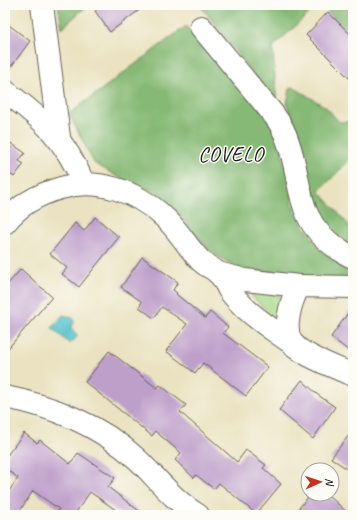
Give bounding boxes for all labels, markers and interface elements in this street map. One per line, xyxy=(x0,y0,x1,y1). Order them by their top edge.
district label: COVELO xyxy=(198,141,265,167)
north arrow xyxy=(300,462,340,502)
text: N xyxy=(323,478,337,487)

